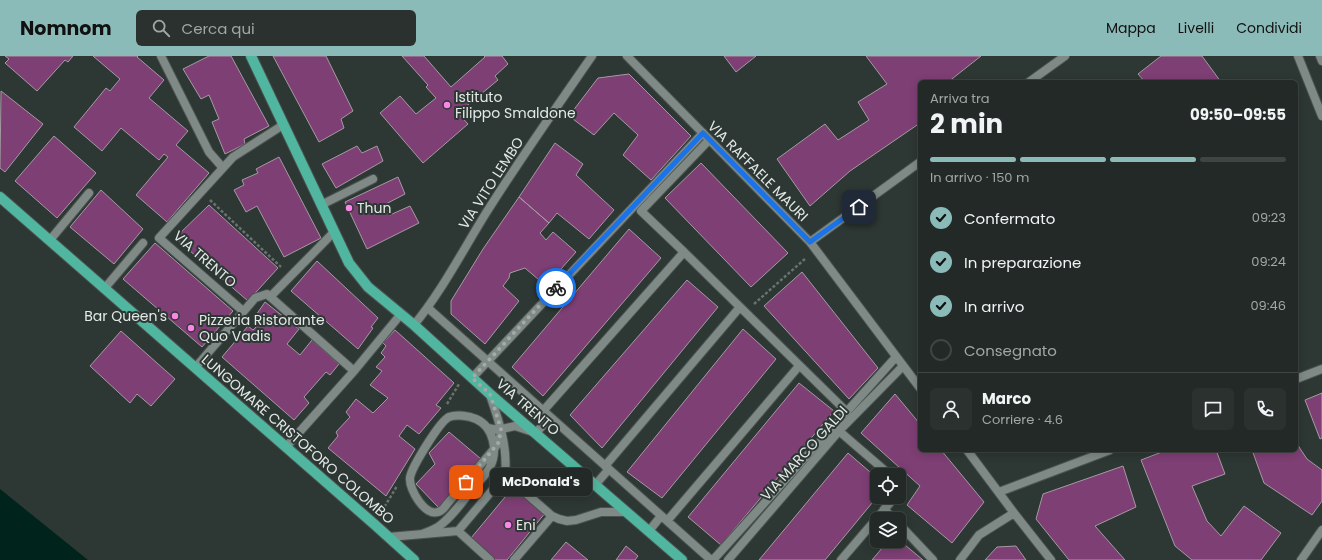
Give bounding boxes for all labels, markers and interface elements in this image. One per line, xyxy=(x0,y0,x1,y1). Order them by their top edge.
search box xyxy=(136,10,416,46)
text: Nomnom xyxy=(20,15,112,42)
icon: search xyxy=(150,17,172,39)
text: Cerca qui xyxy=(182,18,255,39)
text: Mappa xyxy=(1106,18,1156,38)
text: Livelli xyxy=(1178,18,1214,38)
text: Condividi xyxy=(1236,18,1302,38)
place label: Istituto Filippo Smaldone xyxy=(455,87,576,123)
text: Arriva tra xyxy=(930,89,990,108)
marker: Istituto Filippo Smaldone xyxy=(442,100,452,110)
text: 09:50–09:55 xyxy=(1190,104,1286,125)
text: 2 min xyxy=(930,106,1003,142)
street label: VIA RAFFAELE MAURI xyxy=(703,116,813,226)
street label: VIA VITO LEMBO xyxy=(454,133,528,233)
text: In arrivo · 150 m xyxy=(930,168,1029,187)
pin xyxy=(842,190,876,224)
icon: home xyxy=(848,196,870,218)
place label: Thun xyxy=(357,198,391,218)
marker: Thun xyxy=(344,203,354,213)
icon: check xyxy=(930,207,952,229)
text: Confermato xyxy=(964,208,1055,229)
text: 09:23 xyxy=(1252,208,1286,227)
street label: VIA TRENTO xyxy=(169,226,241,292)
icon: check xyxy=(930,251,952,273)
text: In preparazione xyxy=(964,252,1081,273)
text: 09:24 xyxy=(1251,252,1286,271)
courier xyxy=(536,268,576,308)
icon: bike xyxy=(545,277,567,299)
icon: check xyxy=(930,295,952,317)
text: In arrivo xyxy=(964,296,1024,317)
text: 09:46 xyxy=(1250,296,1286,315)
place label: Bar Queen's xyxy=(84,306,167,326)
place label: Pizzeria Ristorante Quo Vadis xyxy=(199,310,325,346)
marker: Bar Queen's xyxy=(170,311,180,321)
marker: Pizzeria Ristorante Quo Vadis xyxy=(186,323,196,333)
text: Consegnato xyxy=(964,340,1057,361)
street label: LUNGOMARE CRISTOFORO COLOMBO xyxy=(197,350,399,528)
street label: VIA TRENTO xyxy=(492,374,564,440)
button: person xyxy=(930,388,972,430)
text: Marco xyxy=(982,388,1031,409)
button: chat xyxy=(1192,388,1234,430)
button: phone xyxy=(1244,388,1286,430)
street label: VIA MARCO GALDI xyxy=(756,401,852,505)
text: Corriere · 4.6 xyxy=(982,410,1063,429)
pin xyxy=(449,465,483,499)
callout: McDonald's xyxy=(490,468,592,496)
map controls xyxy=(870,468,906,548)
button: locate xyxy=(870,468,906,504)
icon: bag xyxy=(455,471,477,493)
text: McDonald's xyxy=(502,472,580,491)
button: layers xyxy=(870,512,906,548)
place label: Eni xyxy=(516,515,536,535)
marker: Eni xyxy=(503,520,513,530)

